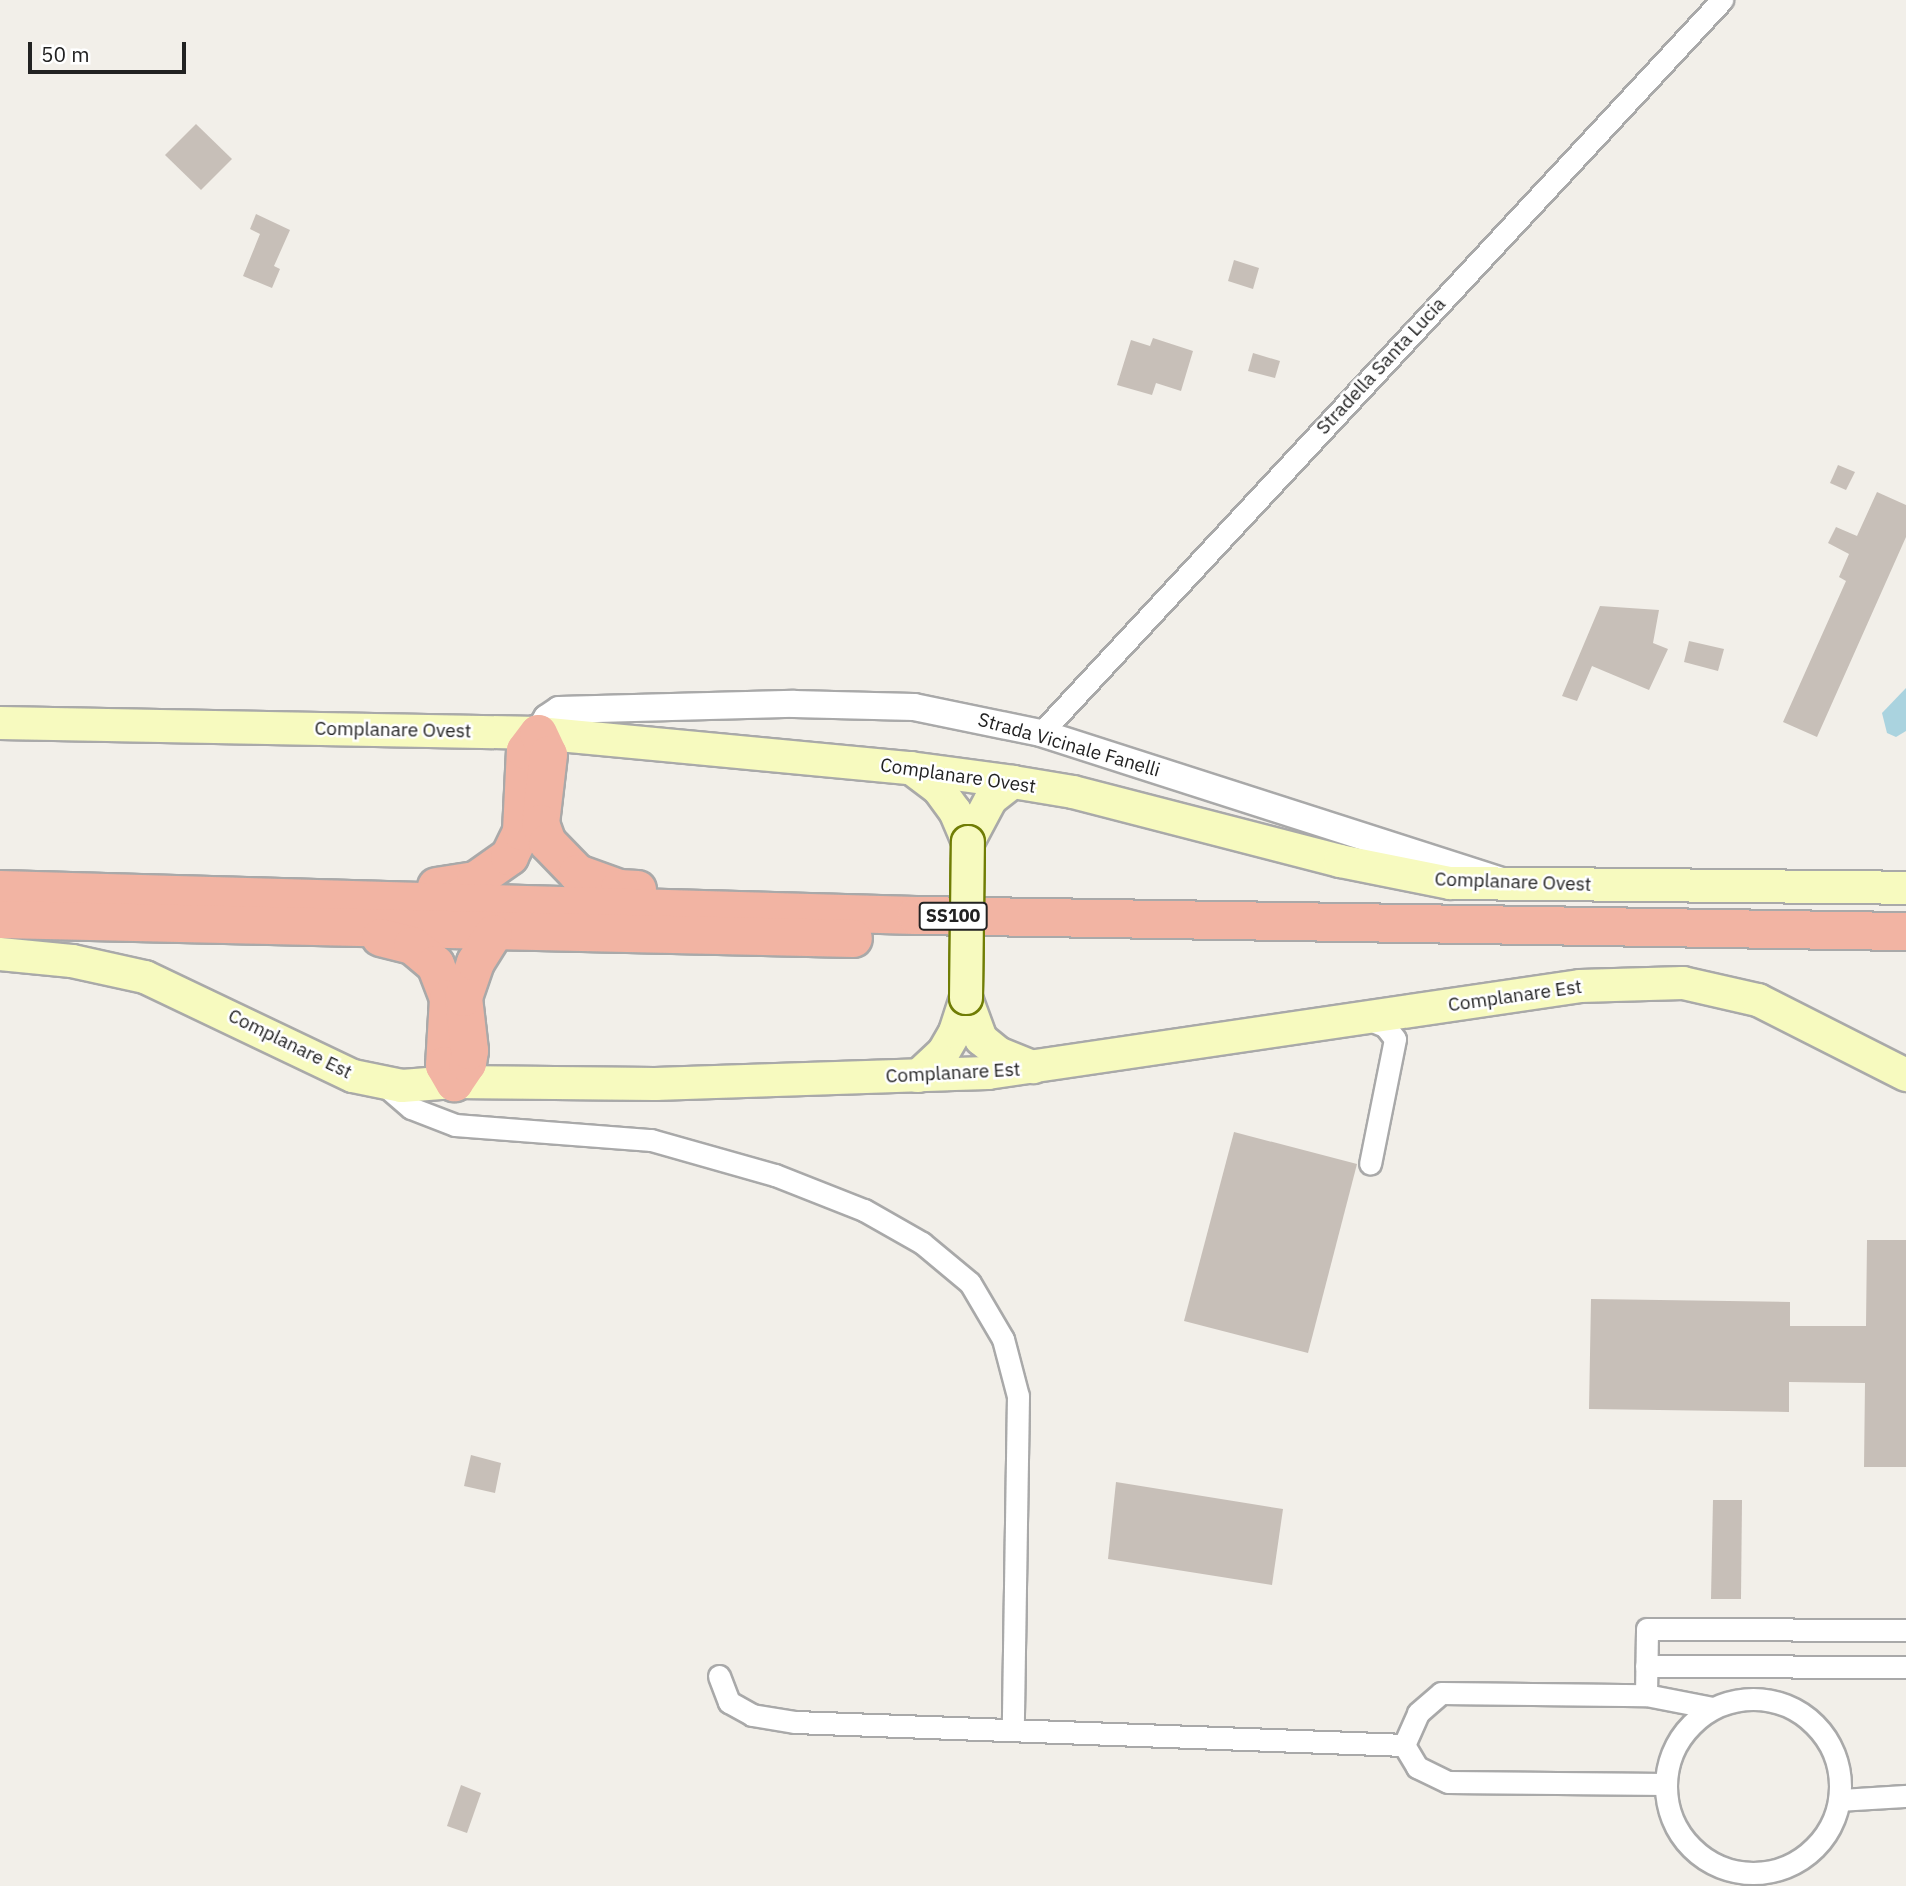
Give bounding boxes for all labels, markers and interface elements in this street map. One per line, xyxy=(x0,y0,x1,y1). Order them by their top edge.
scale bar xyxy=(32,28,189,72)
text: 50 m xyxy=(41,40,90,68)
street label: Stradella Santa Lucia xyxy=(1312,293,1450,439)
street label: Strada Vicinale Fanelli xyxy=(975,708,1163,782)
street label: Complanare Ovest xyxy=(314,717,472,743)
street label: Complanare Ovest xyxy=(879,754,1037,798)
street label: Complanare Ovest xyxy=(1434,868,1592,896)
road number: SS100 xyxy=(918,902,988,931)
street label: Complanare Est xyxy=(1447,975,1583,1017)
street label: Complanare Est xyxy=(224,1004,356,1084)
street label: Complanare Est xyxy=(885,1058,1021,1088)

